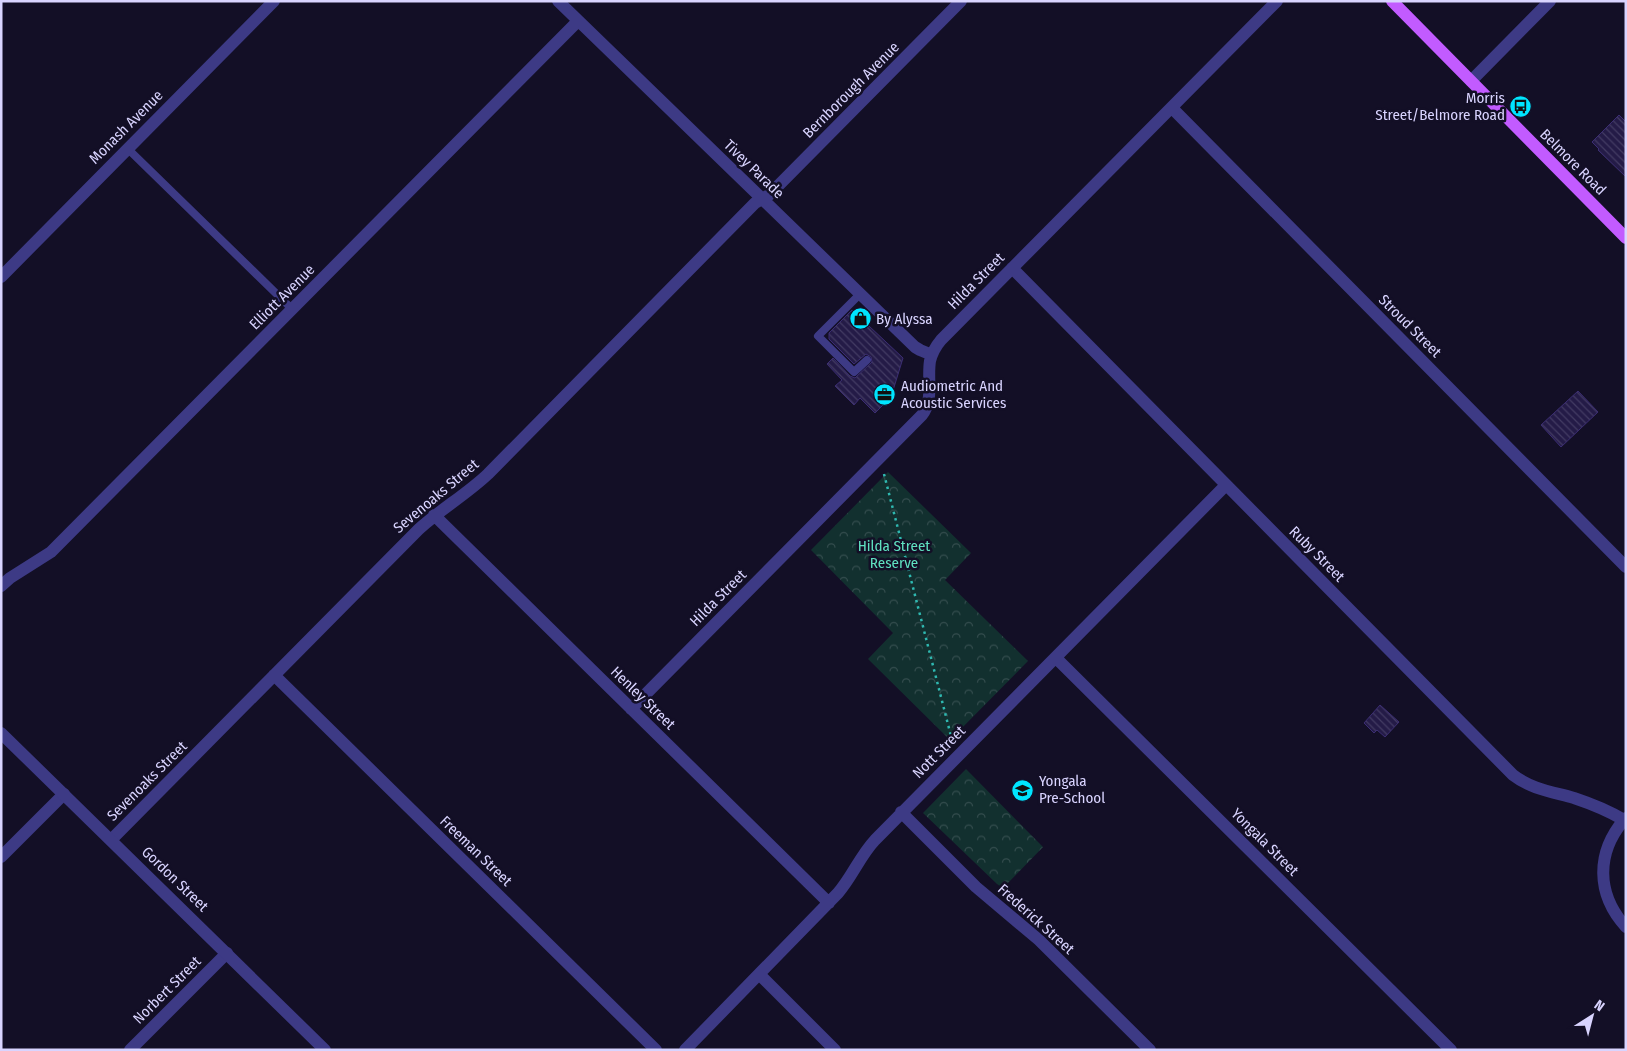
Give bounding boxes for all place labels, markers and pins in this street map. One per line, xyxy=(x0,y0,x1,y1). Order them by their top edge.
place label: Morris Street/Belmore Road xyxy=(1375,89,1505,124)
bus stop icon: Morris Street/Belmore Road xyxy=(1509,95,1533,119)
shop icon: By Alyssa xyxy=(848,307,872,331)
place label: By Alyssa xyxy=(876,310,933,328)
place label: Audiometric And Acoustic Services xyxy=(901,377,1006,412)
office icon: Audiometric And Acoustic Services xyxy=(873,383,897,407)
place label: Yongala Pre-School xyxy=(1039,772,1105,807)
school or university icon: Yongala Pre-School xyxy=(1011,778,1035,802)

